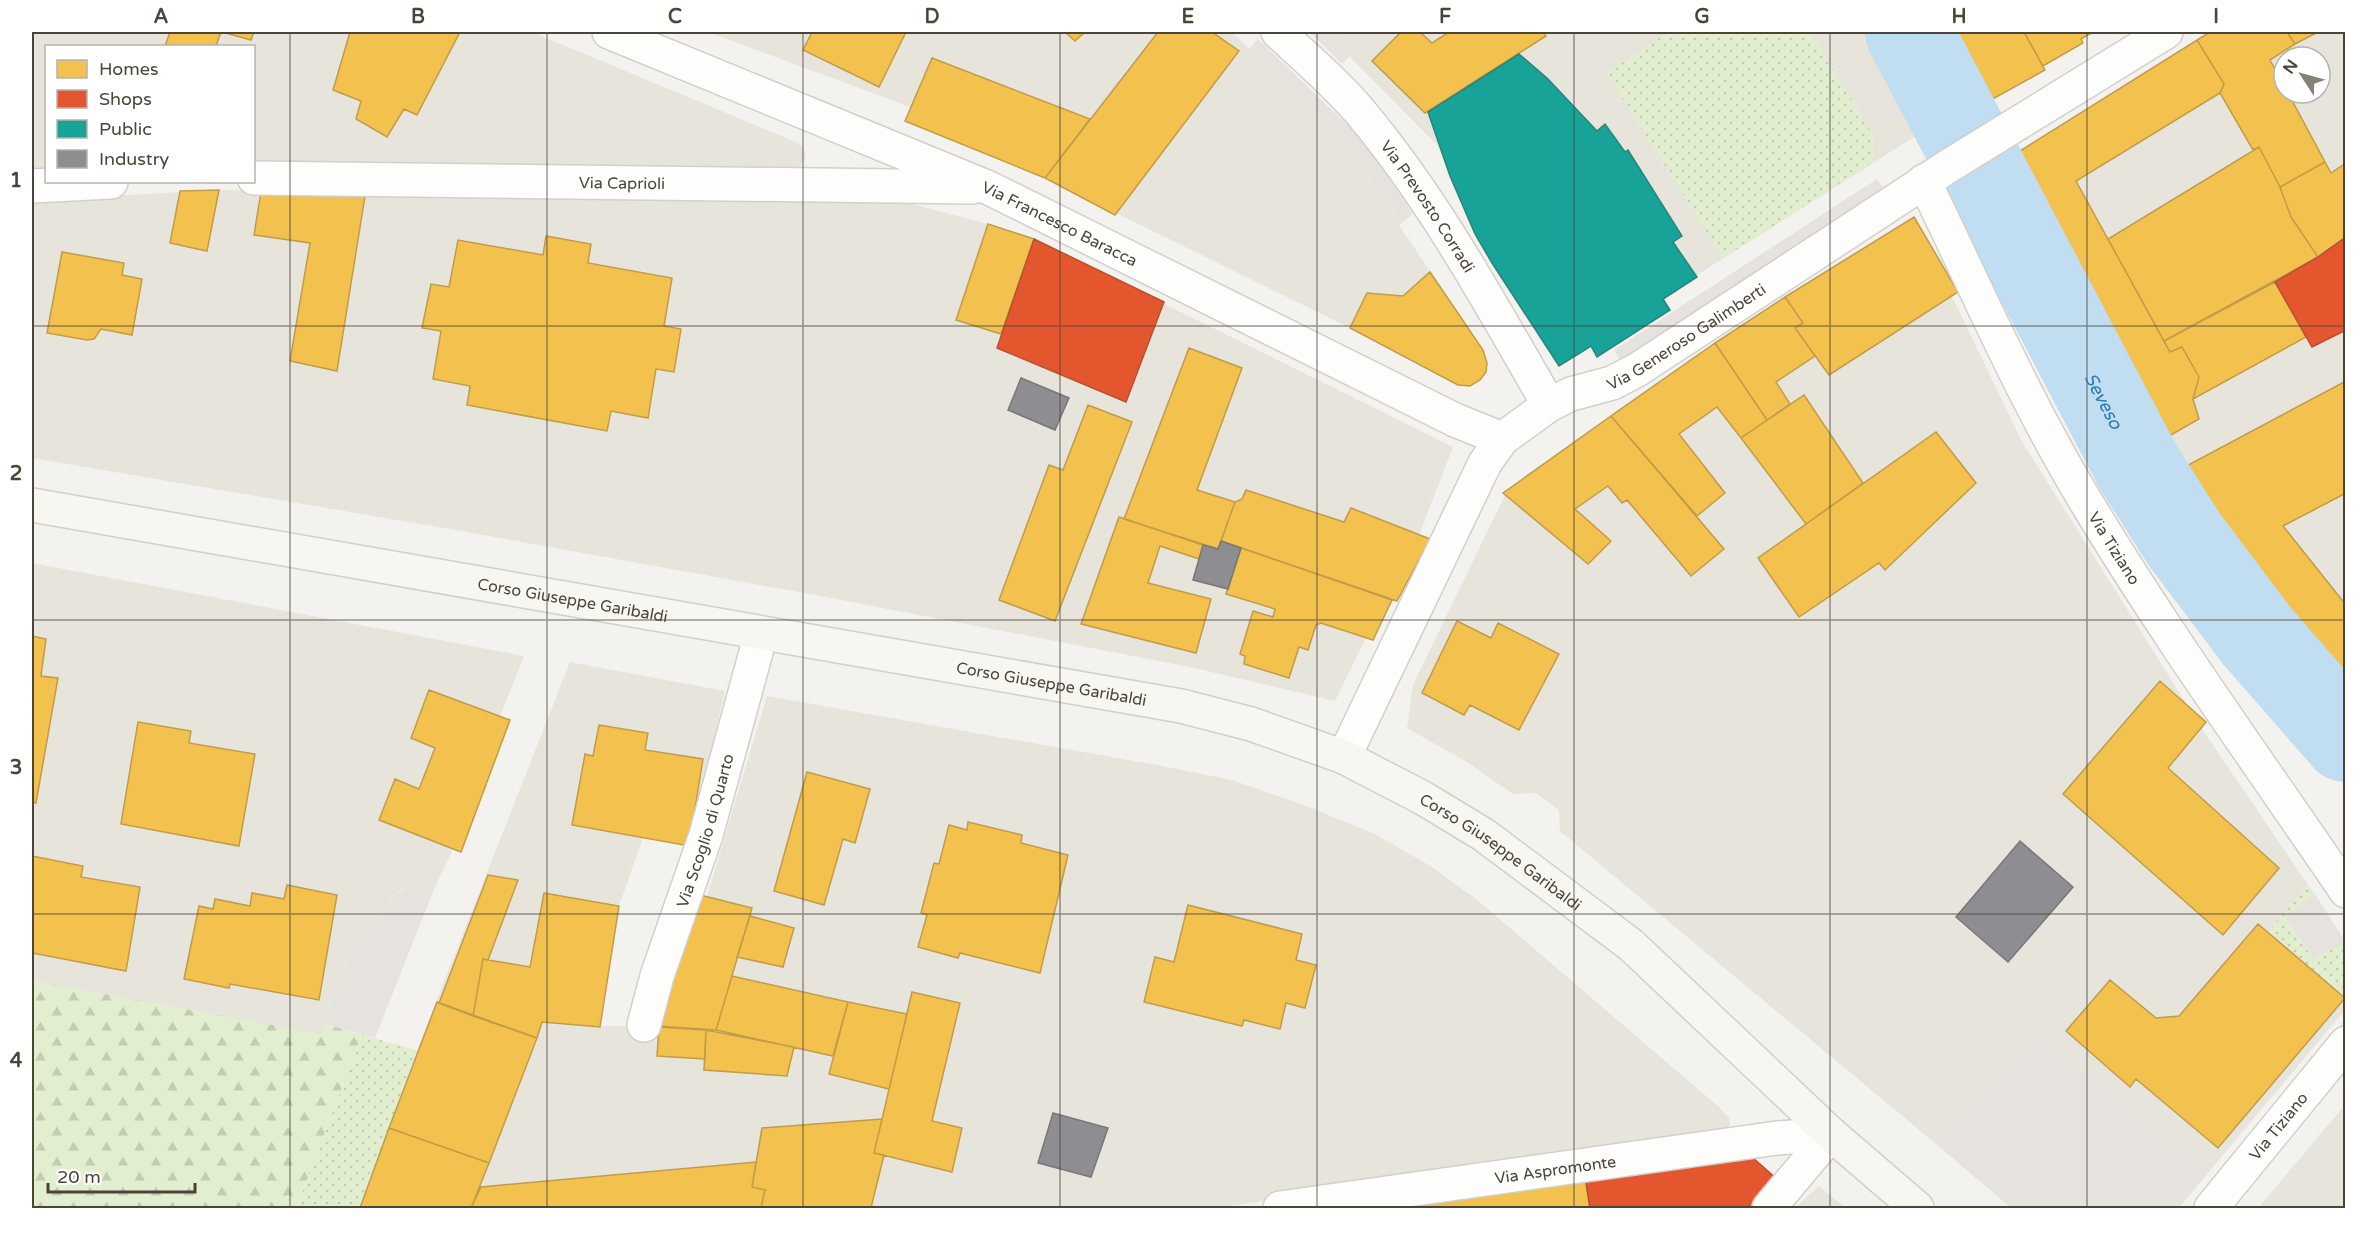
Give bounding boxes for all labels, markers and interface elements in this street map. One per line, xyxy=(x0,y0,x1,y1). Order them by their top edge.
text: A xyxy=(154,5,169,29)
text: B xyxy=(411,5,425,29)
text: C xyxy=(668,5,682,29)
text: D xyxy=(924,5,940,29)
text: E xyxy=(1182,5,1195,29)
text: F xyxy=(1439,5,1451,29)
text: G xyxy=(1694,5,1710,29)
text: H xyxy=(1951,5,1967,29)
text: I xyxy=(2213,5,2219,29)
legend xyxy=(45,45,255,183)
north arrow xyxy=(2272,45,2332,105)
text: N xyxy=(2279,56,2303,78)
text: Homes xyxy=(99,58,159,80)
text: Shops xyxy=(99,88,152,110)
text: Public xyxy=(99,118,152,140)
street label: Via Prevosto Corradi xyxy=(1376,137,1479,277)
text: Industry xyxy=(99,148,170,170)
text: 1 xyxy=(10,169,22,193)
street label: Via Caprioli xyxy=(579,173,665,194)
street label: Via Francesco Baracca xyxy=(979,177,1141,271)
street label: Via Generoso Galimberti xyxy=(1604,279,1770,395)
water label: Seveso xyxy=(2079,369,2128,434)
text: 2 xyxy=(10,462,22,486)
street label: Via Tiziano xyxy=(2084,509,2144,589)
street label: Corso Giuseppe Garibaldi xyxy=(476,574,669,627)
street label: Corso Giuseppe Garibaldi xyxy=(955,658,1148,711)
street label: Via Scoglio di Quarto xyxy=(673,752,739,910)
text: 3 xyxy=(10,756,22,780)
street label: Corso Giuseppe Garibaldi xyxy=(1416,789,1585,916)
text: 4 xyxy=(10,1049,23,1073)
street label: Via Tiziano xyxy=(2245,1088,2313,1165)
street label: Via Aspromonte xyxy=(1493,1152,1617,1189)
scale bar xyxy=(48,1156,195,1194)
text: 20 m xyxy=(57,1166,101,1188)

